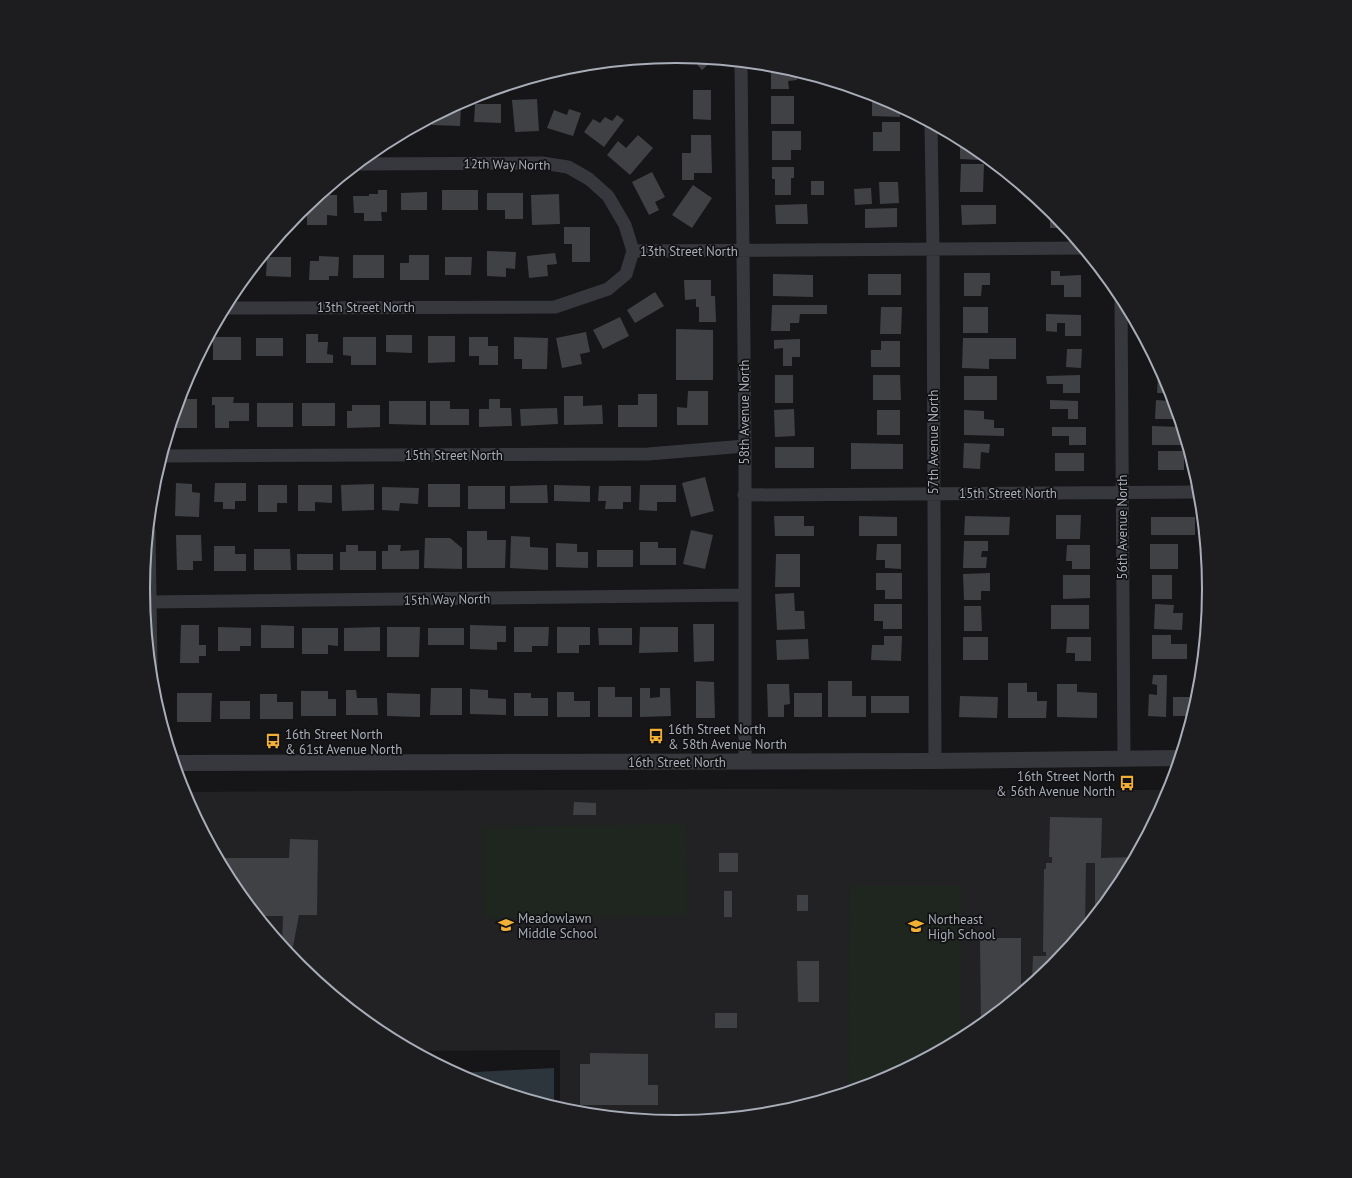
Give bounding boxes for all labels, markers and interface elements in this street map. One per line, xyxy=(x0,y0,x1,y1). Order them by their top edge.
street label: 12th Way North xyxy=(463,155,550,174)
street label: 13th Street North xyxy=(640,243,738,260)
street label: 13th Street North xyxy=(317,299,415,316)
street label: 58th Avenue North xyxy=(736,360,753,464)
street label: 57th Avenue North xyxy=(925,390,942,494)
street label: 15th Street North xyxy=(405,447,503,464)
street label: 56th Avenue North xyxy=(1114,475,1131,579)
street label: 15th Street North xyxy=(959,485,1057,502)
street label: 15th Way North xyxy=(404,590,491,609)
place label: 16th Street North & 58th Avenue North xyxy=(668,721,787,753)
place label: 16th Street North & 61st Avenue North xyxy=(285,726,402,758)
bus stop icon: 16th Street North & 58th Avenue North xyxy=(647,727,665,745)
bus stop icon: 16th Street North & 61st Avenue North xyxy=(264,732,282,750)
street label: 16th Street North xyxy=(628,754,726,771)
place label: 16th Street North & 56th Avenue North xyxy=(996,768,1115,800)
bus stop icon: 16th Street North & 56th Avenue North xyxy=(1118,774,1136,792)
place label: Meadowlawn Middle School xyxy=(518,910,597,942)
place label: Northeast High School xyxy=(928,911,996,943)
school or university icon: Meadowlawn Middle School xyxy=(497,916,515,934)
school or university icon: Northeast High School xyxy=(907,917,925,935)

